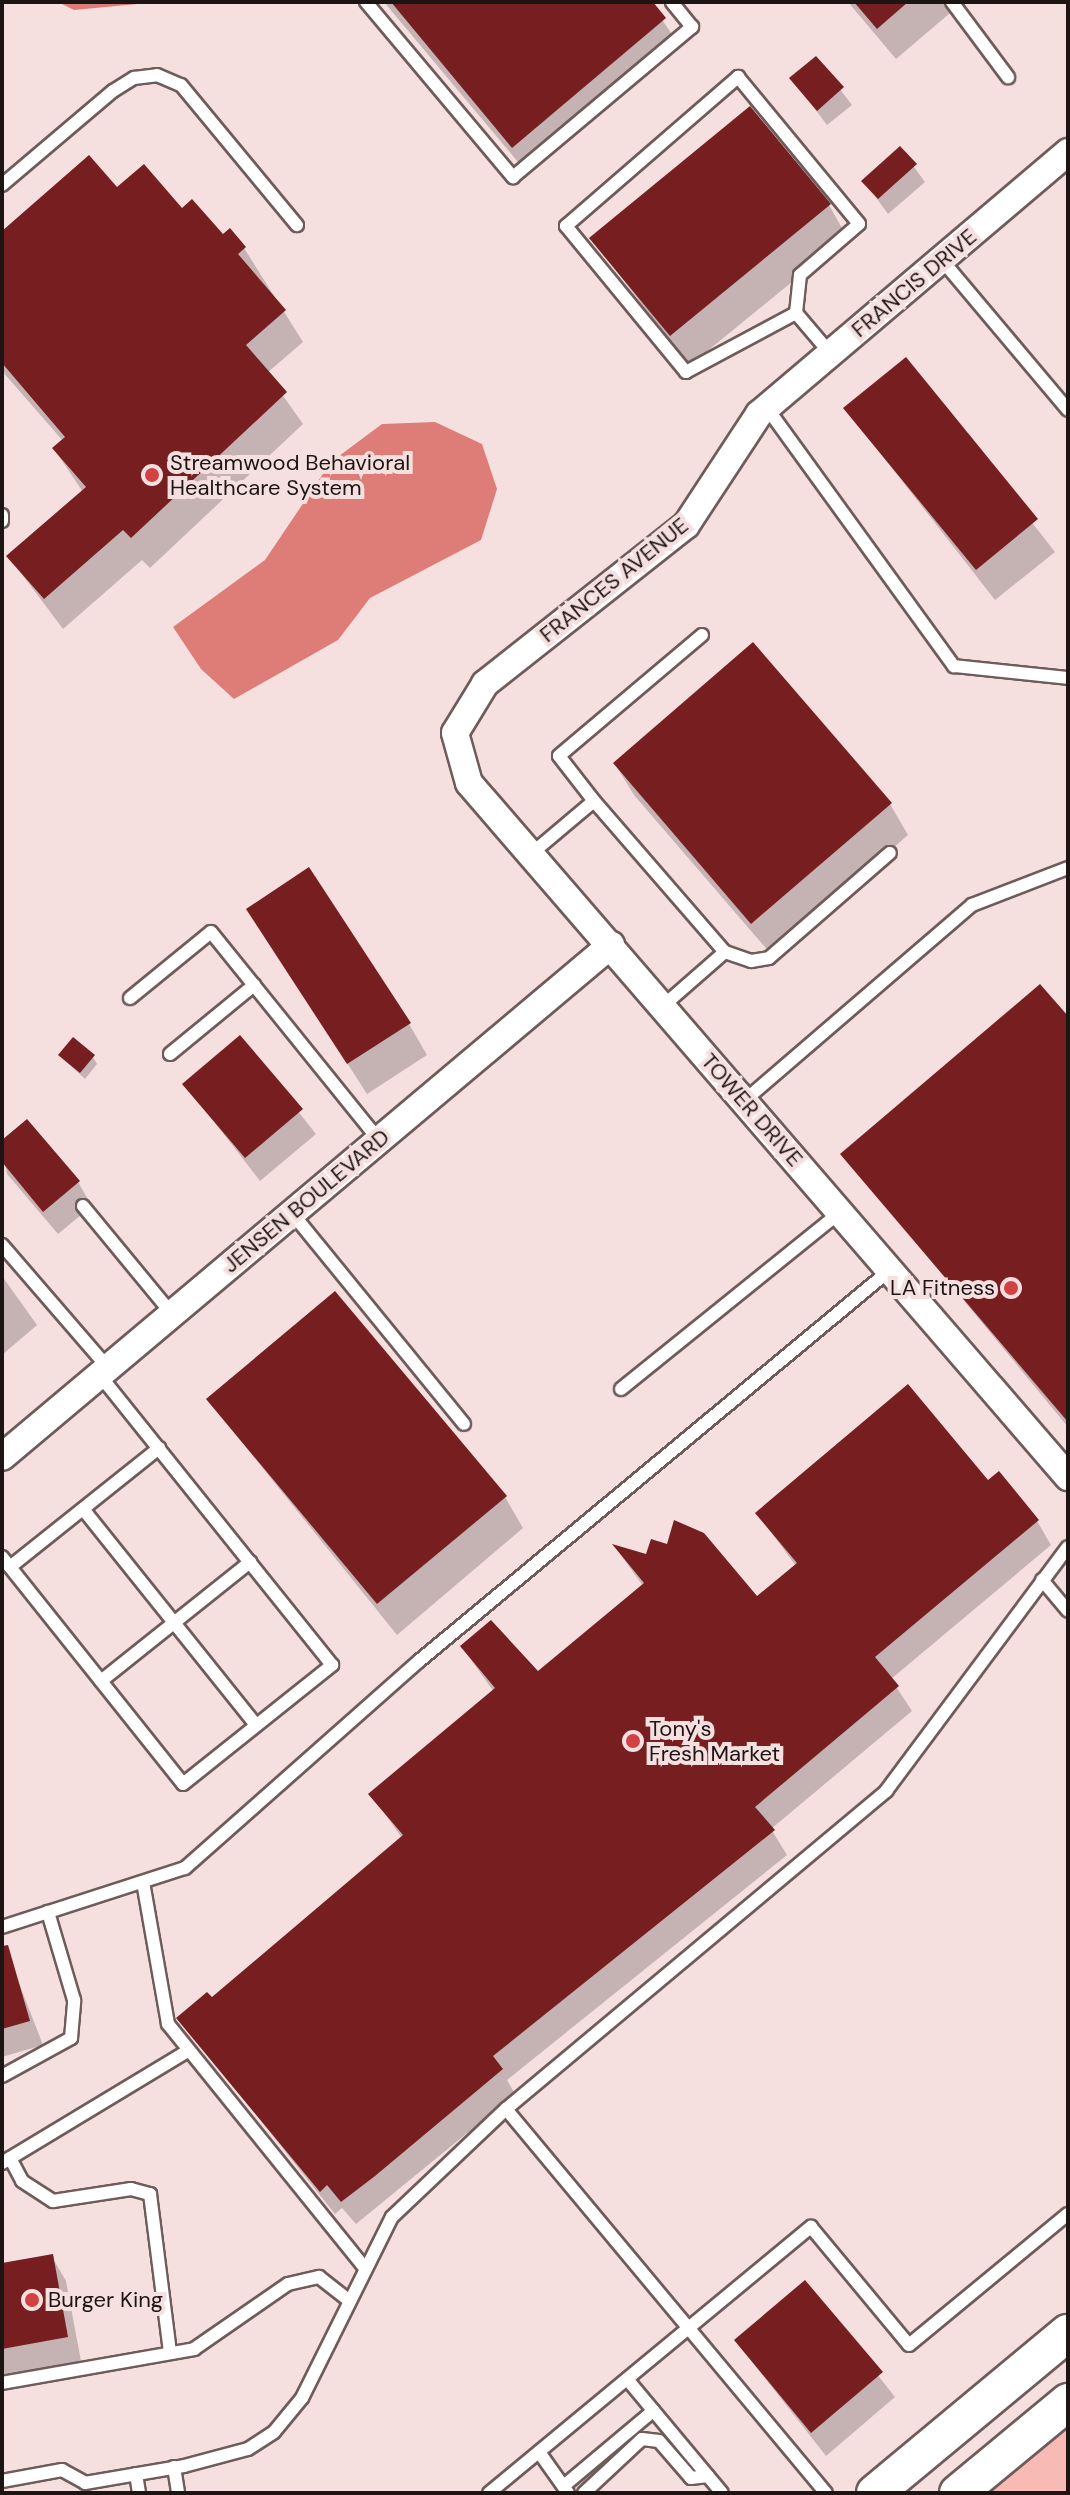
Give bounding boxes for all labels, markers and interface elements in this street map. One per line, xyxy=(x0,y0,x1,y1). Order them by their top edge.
street label: FRANCIS DRIVE xyxy=(846,223,982,343)
place label: Streamwood Behavioral Healthcare System xyxy=(170,449,410,500)
marker: Streamwood Behavioral Healthcare System xyxy=(141,464,163,486)
street label: FRANCES AVENUE xyxy=(535,512,693,648)
street label: TOWER DRIVE xyxy=(696,1048,808,1172)
street label: JENSEN BOULEVARD xyxy=(217,1124,395,1278)
place label: LA Fitness xyxy=(890,1275,995,1301)
marker: LA Fitness xyxy=(1002,1279,1020,1297)
place label: Tony's Fresh Market xyxy=(649,1715,780,1766)
marker: Tony's Fresh Market xyxy=(624,1732,642,1750)
place label: Burger King xyxy=(48,2287,163,2313)
marker: Burger King xyxy=(23,2291,41,2309)

